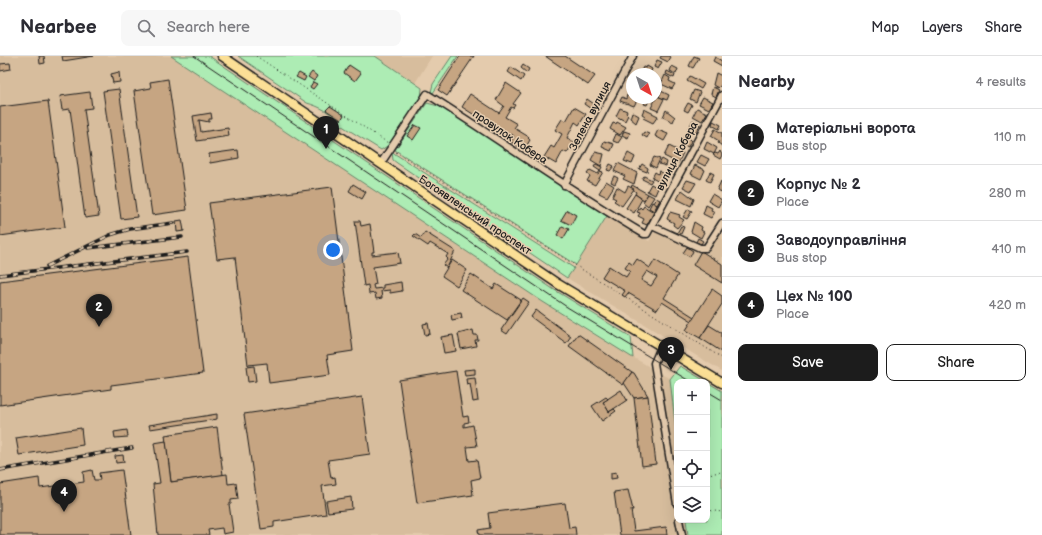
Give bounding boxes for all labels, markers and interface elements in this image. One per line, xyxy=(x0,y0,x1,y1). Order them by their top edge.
search box xyxy=(121,10,401,46)
text: Nearbee xyxy=(20,16,97,39)
icon: search xyxy=(135,17,157,39)
text: Search here xyxy=(167,18,250,37)
text: Map xyxy=(871,19,899,36)
text: Layers xyxy=(921,19,963,36)
text: Share xyxy=(985,19,1022,36)
north arrow xyxy=(626,68,662,104)
text: Nearby xyxy=(738,72,795,92)
text: 4 results xyxy=(976,74,1026,90)
street label: Зелена вулиця xyxy=(566,79,614,153)
street label: провулок Кобера xyxy=(470,107,550,167)
pin: 1 xyxy=(313,116,339,149)
street label: вулиця Кобера xyxy=(653,119,701,193)
text: Матеріальні ворота xyxy=(776,119,916,138)
text: 1 xyxy=(748,129,754,145)
text: 110 m xyxy=(994,129,1026,145)
text: Bus stop xyxy=(776,138,827,154)
street label: Богоявленський проспект xyxy=(416,172,534,258)
text: Корпус № 2 xyxy=(776,175,861,194)
text: 2 xyxy=(747,185,755,201)
text: 280 m xyxy=(989,185,1026,201)
text: Place xyxy=(776,194,809,210)
text: Заводоуправління xyxy=(776,231,907,250)
your location xyxy=(323,240,343,260)
text: 3 xyxy=(747,241,755,257)
text: 410 m xyxy=(991,241,1026,257)
text: Bus stop xyxy=(776,250,827,266)
text: Цех № 100 xyxy=(776,287,853,306)
pin: 2 xyxy=(86,294,112,327)
text: 4 xyxy=(747,297,755,313)
text: 420 m xyxy=(988,297,1026,313)
text: Place xyxy=(776,306,809,322)
pin: 3 xyxy=(658,337,684,370)
button: Save xyxy=(738,344,878,381)
button: Share xyxy=(886,344,1026,381)
map controls xyxy=(674,379,710,523)
button: + xyxy=(674,379,710,415)
button: − xyxy=(674,415,710,451)
button: locate xyxy=(674,451,710,487)
pin: 4 xyxy=(51,479,77,512)
button: layers xyxy=(674,487,710,523)

